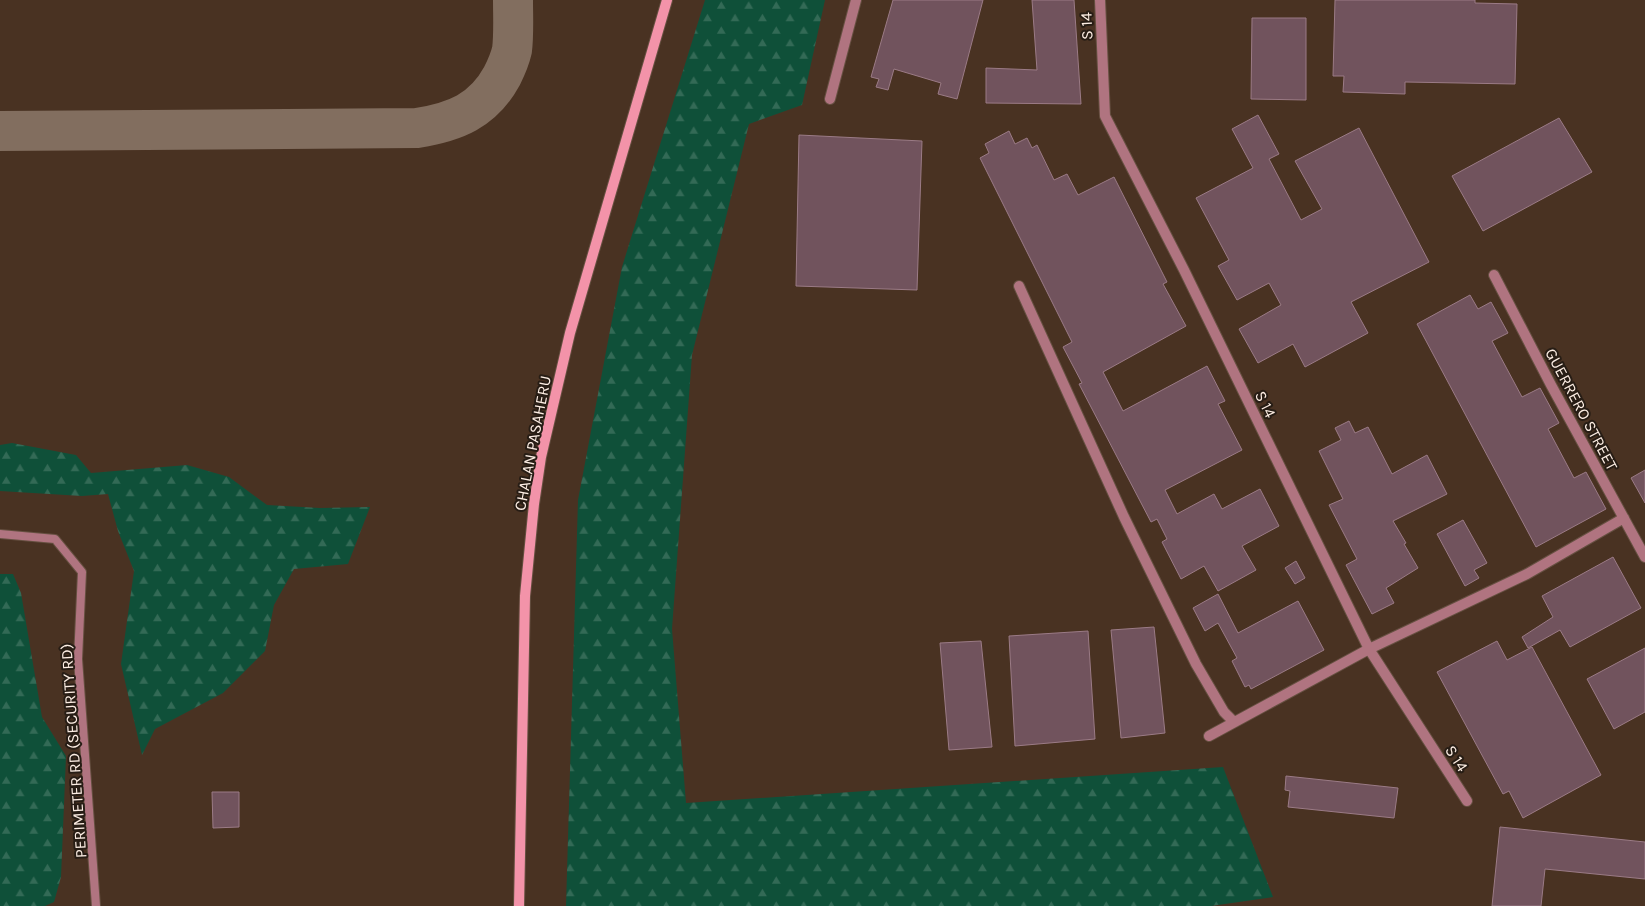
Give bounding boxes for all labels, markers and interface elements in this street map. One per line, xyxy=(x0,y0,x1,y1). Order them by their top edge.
street label: S 14 xyxy=(1077,12,1096,40)
street label: GUERRERO STREET xyxy=(1541,345,1622,474)
street label: CHALAN PASAHERU xyxy=(510,374,555,512)
street label: S 14 xyxy=(1251,388,1280,421)
street label: PERIMETER RD (SECURITY RD) xyxy=(57,643,90,859)
street label: S 14 xyxy=(1441,741,1472,775)

